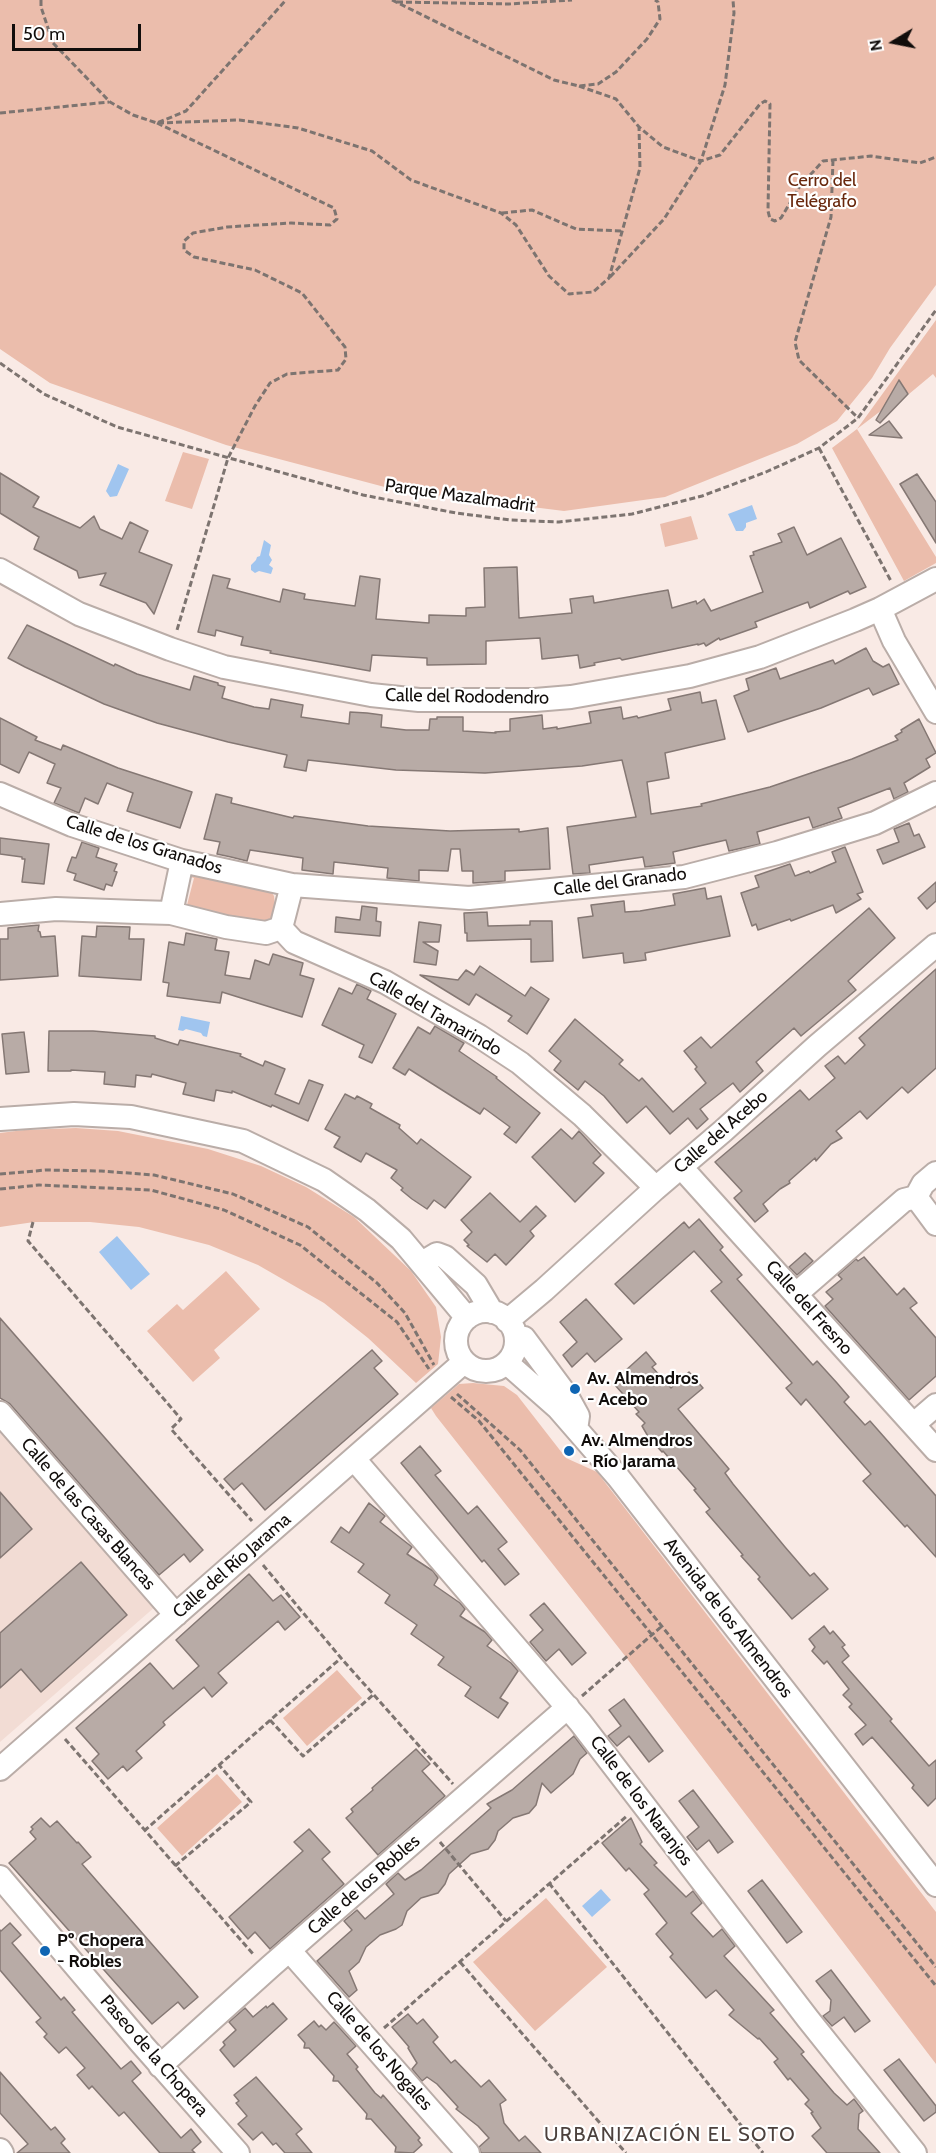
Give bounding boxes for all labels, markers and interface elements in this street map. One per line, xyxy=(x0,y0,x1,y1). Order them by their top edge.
scale bar xyxy=(15,12,144,50)
north arrow xyxy=(864,12,924,72)
text: 50 m xyxy=(23,23,65,45)
text: N xyxy=(865,38,886,52)
park label: Cerro del Telégrafo xyxy=(787,170,857,213)
street label: Parque Mazalmadrit xyxy=(384,475,536,517)
street label: Calle del Rododendro xyxy=(385,685,549,709)
street label: Calle de los Granados xyxy=(63,811,225,879)
street label: Calle del Granado xyxy=(552,863,688,901)
street label: Calle del Tamarindo xyxy=(365,967,505,1061)
street label: Calle del Acebo xyxy=(670,1085,772,1179)
street label: Calle del Fresno xyxy=(761,1256,857,1360)
place label: Av. Almendros - Acebo xyxy=(587,1368,699,1410)
marker: Av. Almendros - Acebo xyxy=(568,1382,582,1396)
place label: Av. Almendros - Río Jarama xyxy=(581,1430,693,1472)
street label: Calle de las Casas Blancas xyxy=(16,1434,160,1594)
marker: Av. Almendros - Río Jarama xyxy=(562,1444,576,1458)
street label: Calle del Río Jarama xyxy=(169,1509,295,1623)
street label: Avenida de los Almendros xyxy=(659,1534,797,1702)
street label: Calle de los Naranjos xyxy=(585,1732,697,1870)
street label: Calle de los Robles xyxy=(304,1830,424,1940)
place label: Pº Chopera - Robles xyxy=(57,1930,144,1972)
marker: Pº Chopera - Robles xyxy=(38,1944,52,1958)
street label: Calle de los Nogales xyxy=(321,1987,437,2115)
street label: Paseo de la Chopera xyxy=(95,1991,213,2121)
district label: URBANIZACIÓN EL SOTO xyxy=(544,2123,796,2147)

